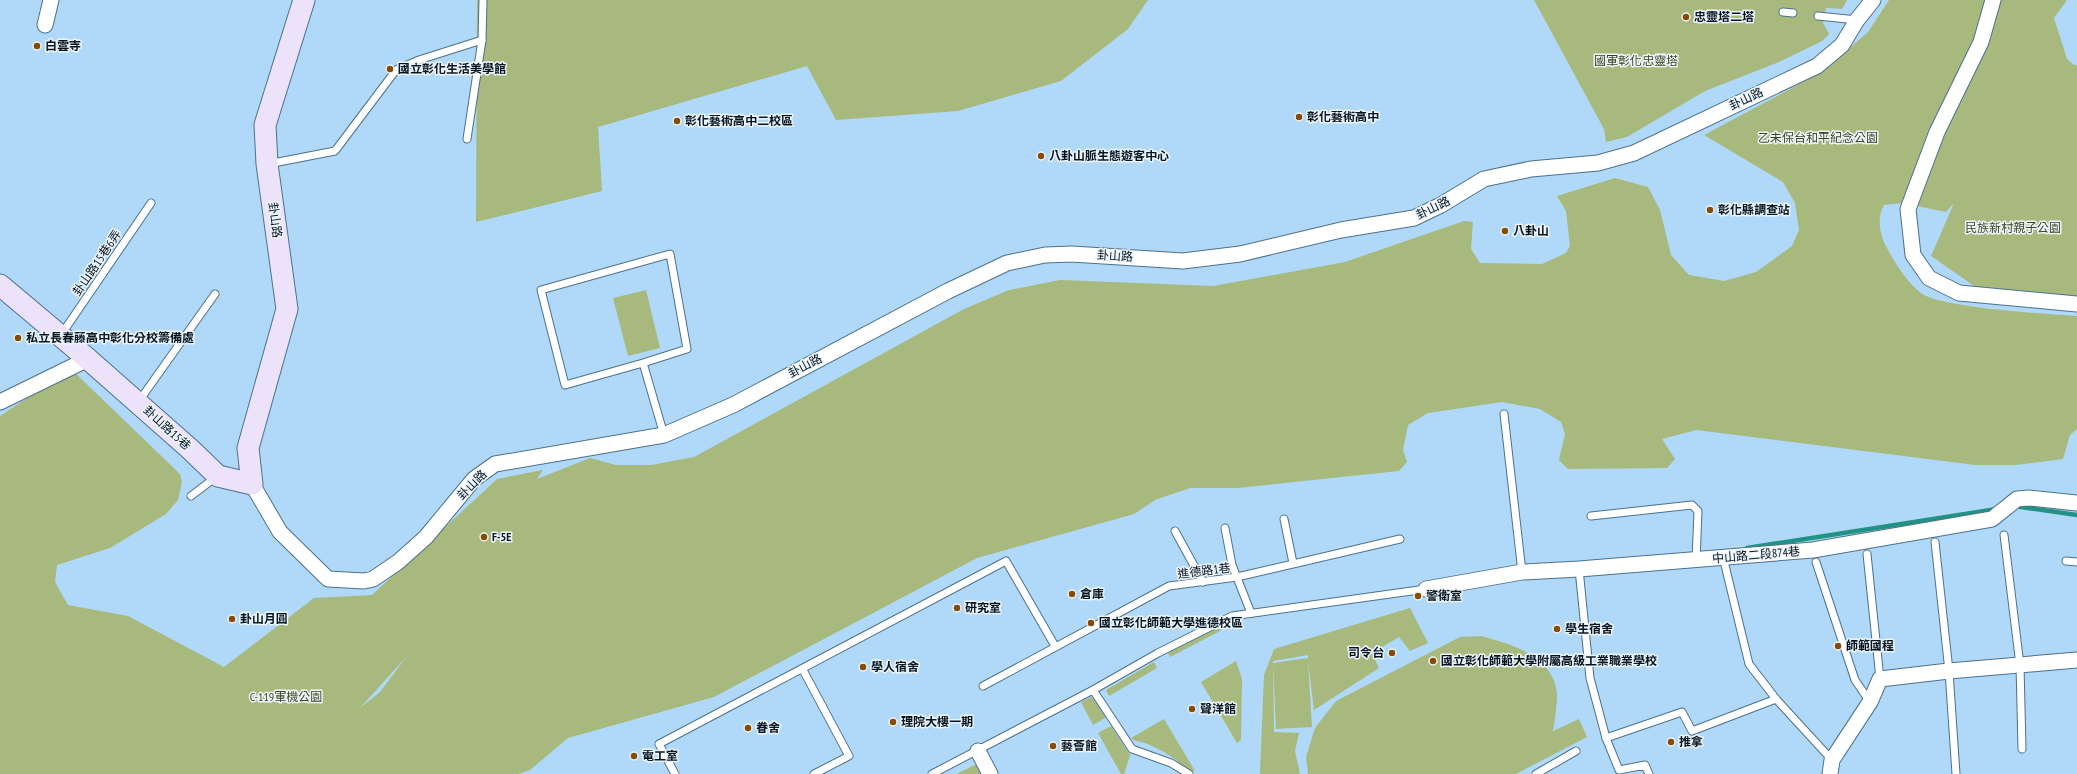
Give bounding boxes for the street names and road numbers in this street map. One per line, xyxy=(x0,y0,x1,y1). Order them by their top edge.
street label: 卦山路 xyxy=(1726,84,1765,113)
street label: 卦山路 xyxy=(1413,193,1452,222)
street label: 卦山路 xyxy=(266,201,285,239)
street label: 卦山路15巷6弄 xyxy=(69,227,124,299)
street label: 卦山路 xyxy=(1097,247,1133,264)
street label: 卦山路 xyxy=(785,350,824,381)
street label: 卦山路15巷 xyxy=(140,402,194,453)
street label: 卦山路 xyxy=(454,467,490,503)
street label: 中山路二段874巷 xyxy=(1711,543,1801,566)
street label: 進德路1巷 xyxy=(1177,560,1231,581)

